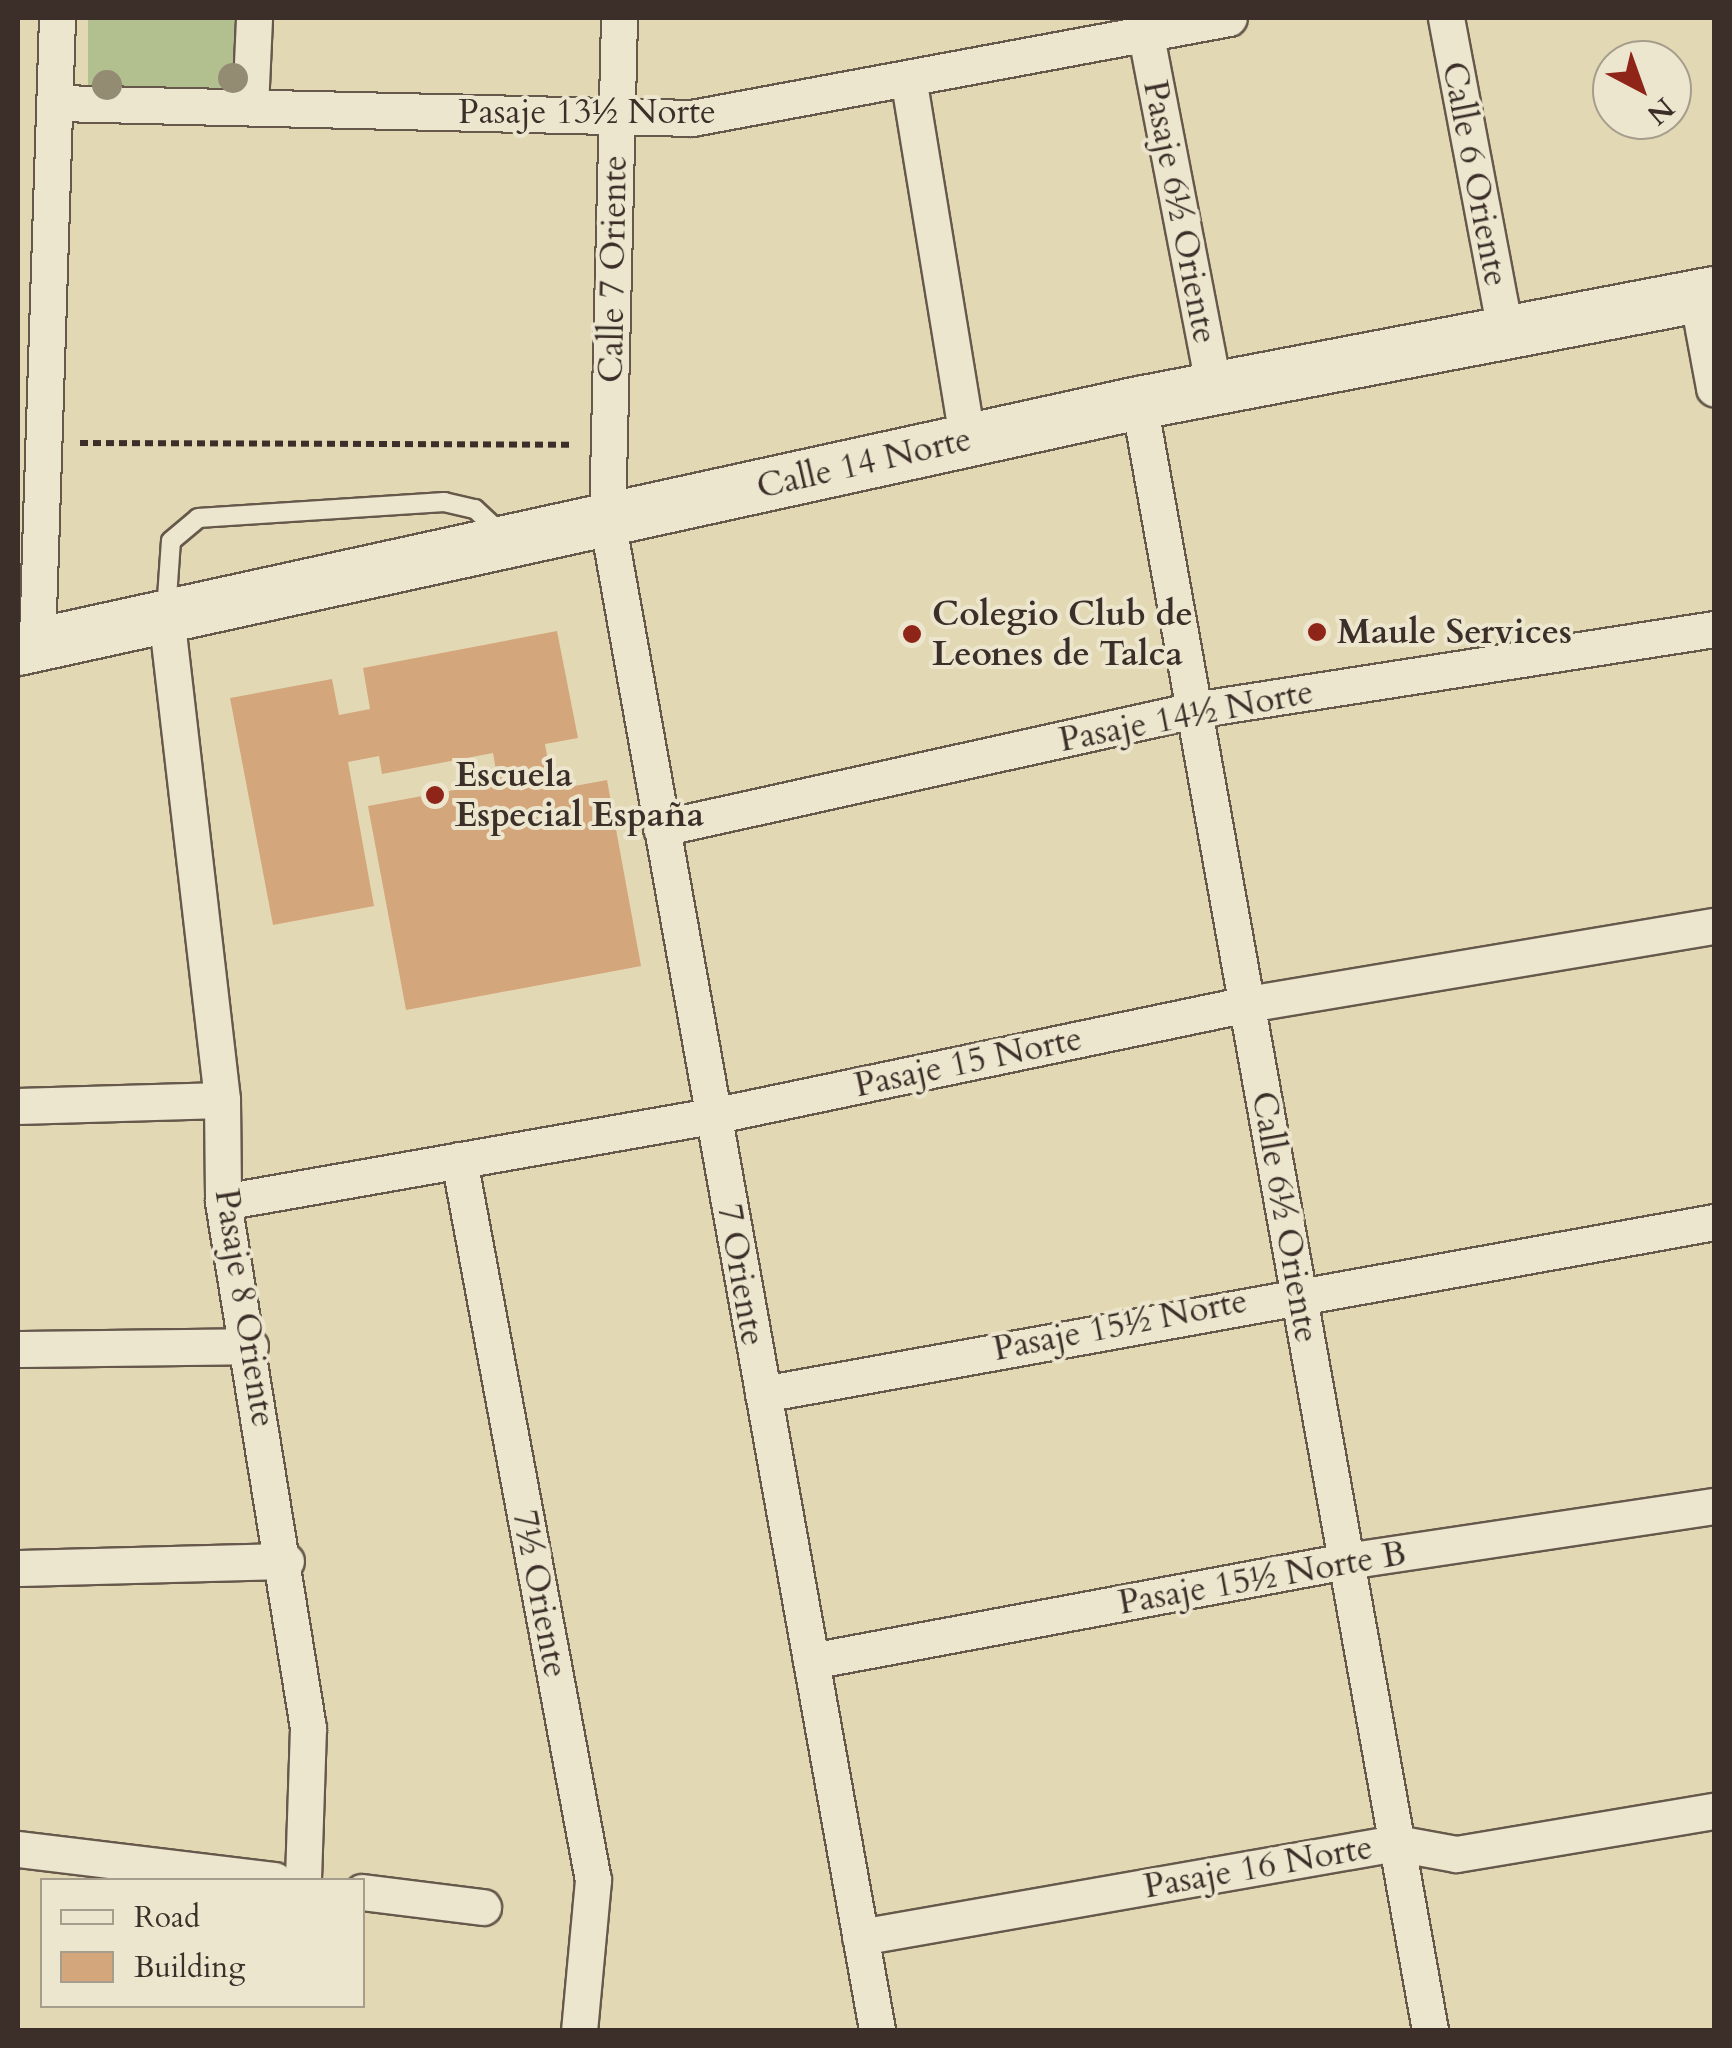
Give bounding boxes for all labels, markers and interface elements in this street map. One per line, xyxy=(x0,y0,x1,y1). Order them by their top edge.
north arrow xyxy=(1592,40,1692,140)
street label: Calle 6 Oriente xyxy=(1433,58,1517,290)
street label: Pasaje 6½ Oriente xyxy=(1134,77,1226,347)
text: N xyxy=(1639,89,1682,133)
street label: Pasaje 13½ Norte xyxy=(458,91,716,133)
street label: Calle 7 Oriente xyxy=(590,155,636,383)
street label: Calle 14 Norte xyxy=(753,418,975,508)
place label: Colegio Club de Leones de Talca xyxy=(932,593,1193,675)
place label: Maule Services xyxy=(1337,611,1572,653)
marker: Maule Services xyxy=(1306,621,1328,643)
marker: Colegio Club de Leones de Talca xyxy=(901,623,923,645)
street label: Pasaje 14½ Norte xyxy=(1055,671,1317,761)
place label: Escuela Especial España xyxy=(455,754,704,836)
marker: Escuela Especial España xyxy=(424,784,446,806)
street label: Pasaje 15 Norte xyxy=(850,1017,1086,1107)
street label: Calle 6½ Oriente xyxy=(1242,1088,1328,1346)
street label: Pasaje 8 Oriente xyxy=(205,1186,285,1430)
street label: 7 Oriente xyxy=(708,1201,774,1349)
street label: Pasaje 15½ Norte xyxy=(989,1280,1251,1370)
street label: 7½ Oriente xyxy=(503,1507,577,1681)
street label: Pasaje 15½ Norte B xyxy=(1115,1532,1409,1624)
street label: Pasaje 16 Norte xyxy=(1140,1826,1376,1908)
legend xyxy=(40,1878,365,2008)
text: Road xyxy=(134,1897,200,1938)
text: Building xyxy=(134,1947,245,1988)

